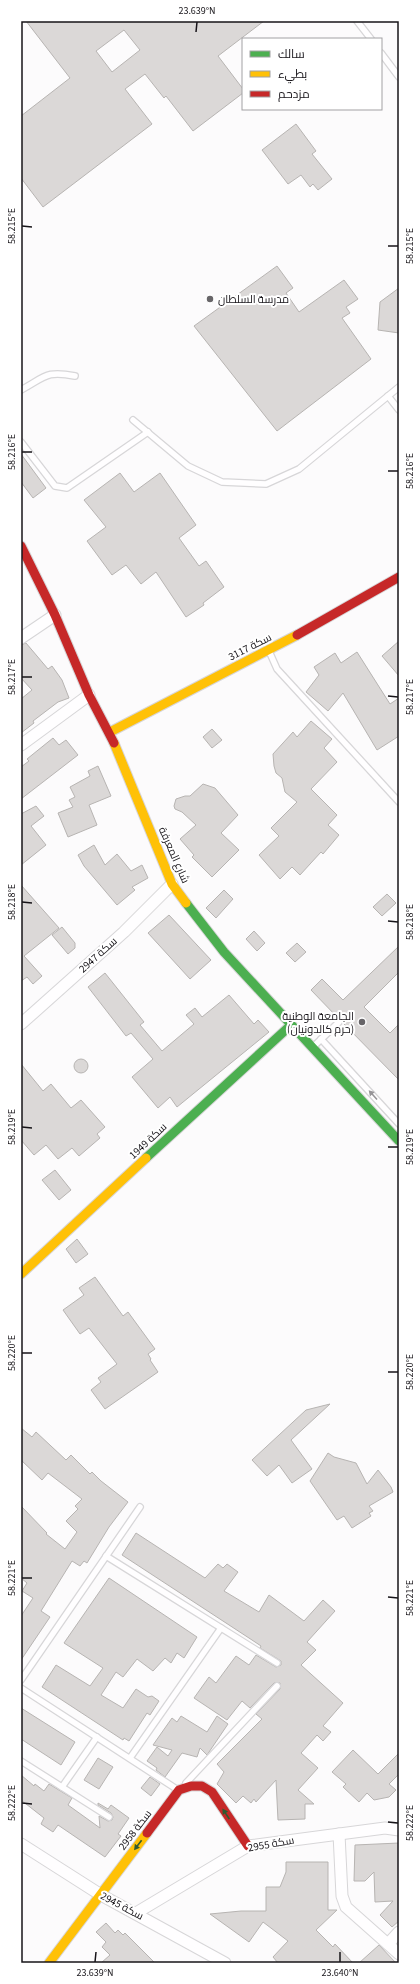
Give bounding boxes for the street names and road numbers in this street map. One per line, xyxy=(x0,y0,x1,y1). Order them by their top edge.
street label: سكة 3117 xyxy=(226,630,274,664)
street label: شارع المعرفة xyxy=(155,824,193,886)
street label: سكة 2947 xyxy=(76,934,120,976)
street label: سكة 1949 xyxy=(126,1120,170,1162)
street label: سكة 2958 xyxy=(115,1807,155,1853)
street label: سكة 2955 xyxy=(247,1833,295,1855)
street label: سكة 2945 xyxy=(98,1888,146,1924)

